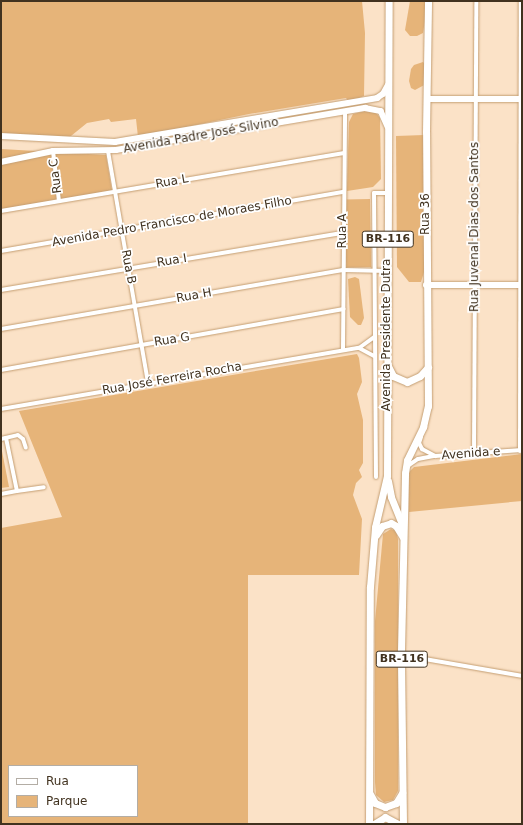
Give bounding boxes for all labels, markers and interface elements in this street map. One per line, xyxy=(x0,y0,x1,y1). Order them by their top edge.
street label: Avenida Padre José Silvino xyxy=(122,115,280,157)
street label: Rua Juvenal Dias dos Santos xyxy=(468,142,482,312)
street label: Rua C xyxy=(47,158,65,194)
street label: Rua L xyxy=(154,172,190,192)
street label: Rua 36 xyxy=(419,193,433,235)
street label: Avenida Pedro Francisco de Moraes Filho xyxy=(51,194,293,250)
street label: Rua A xyxy=(336,214,350,248)
road number: BR-116 xyxy=(361,230,415,248)
street label: Rua B xyxy=(118,249,138,285)
street label: Rua I xyxy=(156,252,188,270)
street label: Avenida Presidente Dutra xyxy=(380,259,394,411)
street label: Rua H xyxy=(175,286,213,306)
street label: Rua G xyxy=(153,330,191,350)
street label: Rua José Ferreira Rocha xyxy=(101,360,243,398)
street label: Avenida e xyxy=(441,445,501,463)
road number: BR-116 xyxy=(375,650,429,668)
legend xyxy=(8,765,138,817)
text: Rua xyxy=(46,774,69,788)
text: Parque xyxy=(46,794,87,808)

